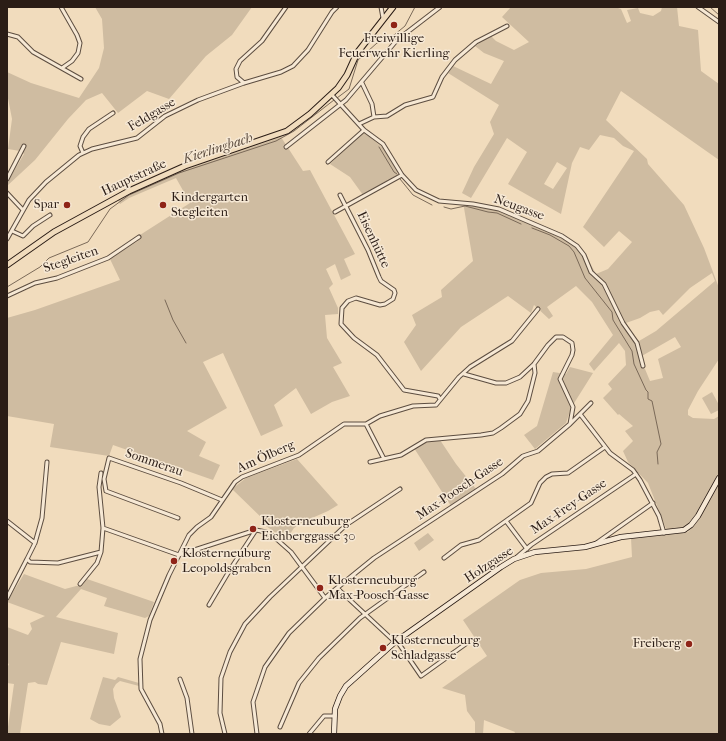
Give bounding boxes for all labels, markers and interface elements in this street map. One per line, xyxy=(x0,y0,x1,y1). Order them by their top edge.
marker: Freiwillige Feuerwehr Kierling xyxy=(389,20,399,30)
place label: Freiwillige Feuerwehr Kierling xyxy=(338,31,450,62)
street label: Feldgasse xyxy=(125,95,179,135)
water label: Kierlingbach xyxy=(181,130,255,168)
street label: Hauptstraße xyxy=(99,156,169,200)
place label: Kindergarten Stegleiten xyxy=(171,190,248,221)
street label: Neugasse xyxy=(492,192,546,224)
place label: Spar xyxy=(34,197,59,213)
marker: Spar xyxy=(62,200,72,210)
marker: Kindergarten Stegleiten xyxy=(158,200,168,210)
street label: Eisenhütte xyxy=(353,209,393,271)
street label: Stegleiten xyxy=(41,243,101,277)
street label: Am Ölberg xyxy=(235,437,297,477)
street label: Sommerau xyxy=(123,446,185,480)
street label: Max-Poosch-Gasse xyxy=(414,454,506,524)
street label: Max-Frey-Gasse xyxy=(528,476,610,538)
place label: Klosterneuburg Eichberggasse 30 xyxy=(261,514,356,545)
marker: Klosterneuburg Eichberggasse 30 xyxy=(248,524,258,534)
street label: Holzgasse xyxy=(462,543,516,587)
place label: Klosterneuburg Leopoldsgraben xyxy=(182,546,271,577)
marker: Klosterneuburg Leopoldsgraben xyxy=(169,556,179,566)
place label: Klosterneuburg Max-Poosch-Gasse xyxy=(328,573,429,604)
marker: Klosterneuburg Max-Poosch-Gasse xyxy=(315,583,325,593)
place label: Klosterneuburg Schladgasse xyxy=(391,633,480,664)
place label: Freiberg xyxy=(633,636,681,652)
marker: Freiberg xyxy=(684,639,694,649)
marker: Klosterneuburg Schladgasse xyxy=(378,643,388,653)

